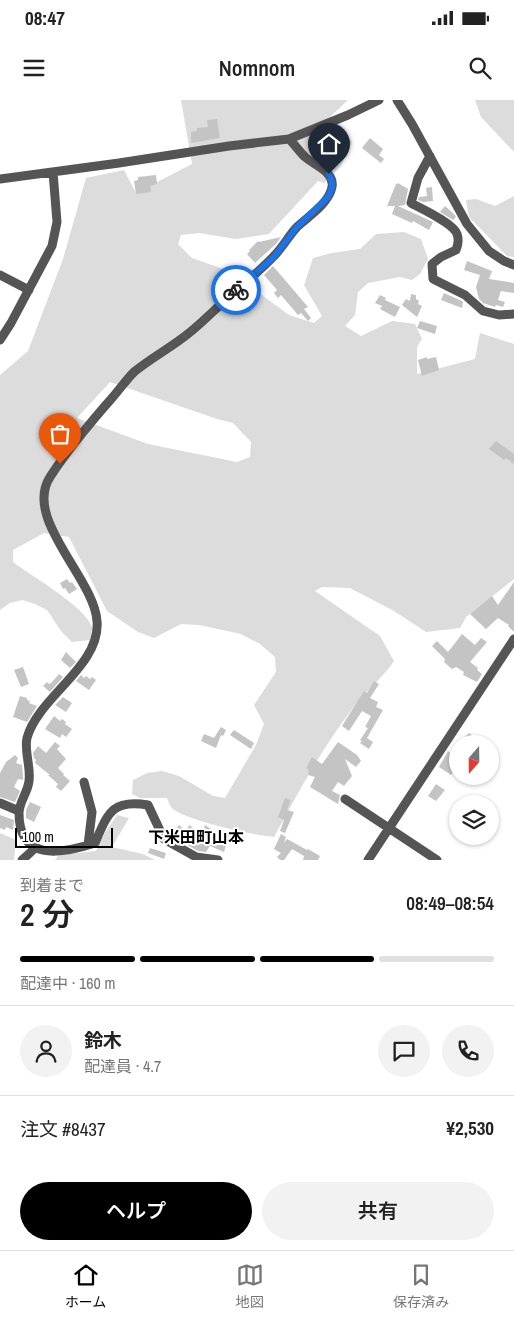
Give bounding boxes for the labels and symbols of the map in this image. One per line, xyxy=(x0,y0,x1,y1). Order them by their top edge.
pin xyxy=(308,123,350,174)
courier xyxy=(211,265,261,315)
pin xyxy=(39,413,81,464)
north arrow xyxy=(449,735,499,785)
scale bar xyxy=(15,825,112,848)
district label: 下米田町山本 xyxy=(148,826,244,848)

